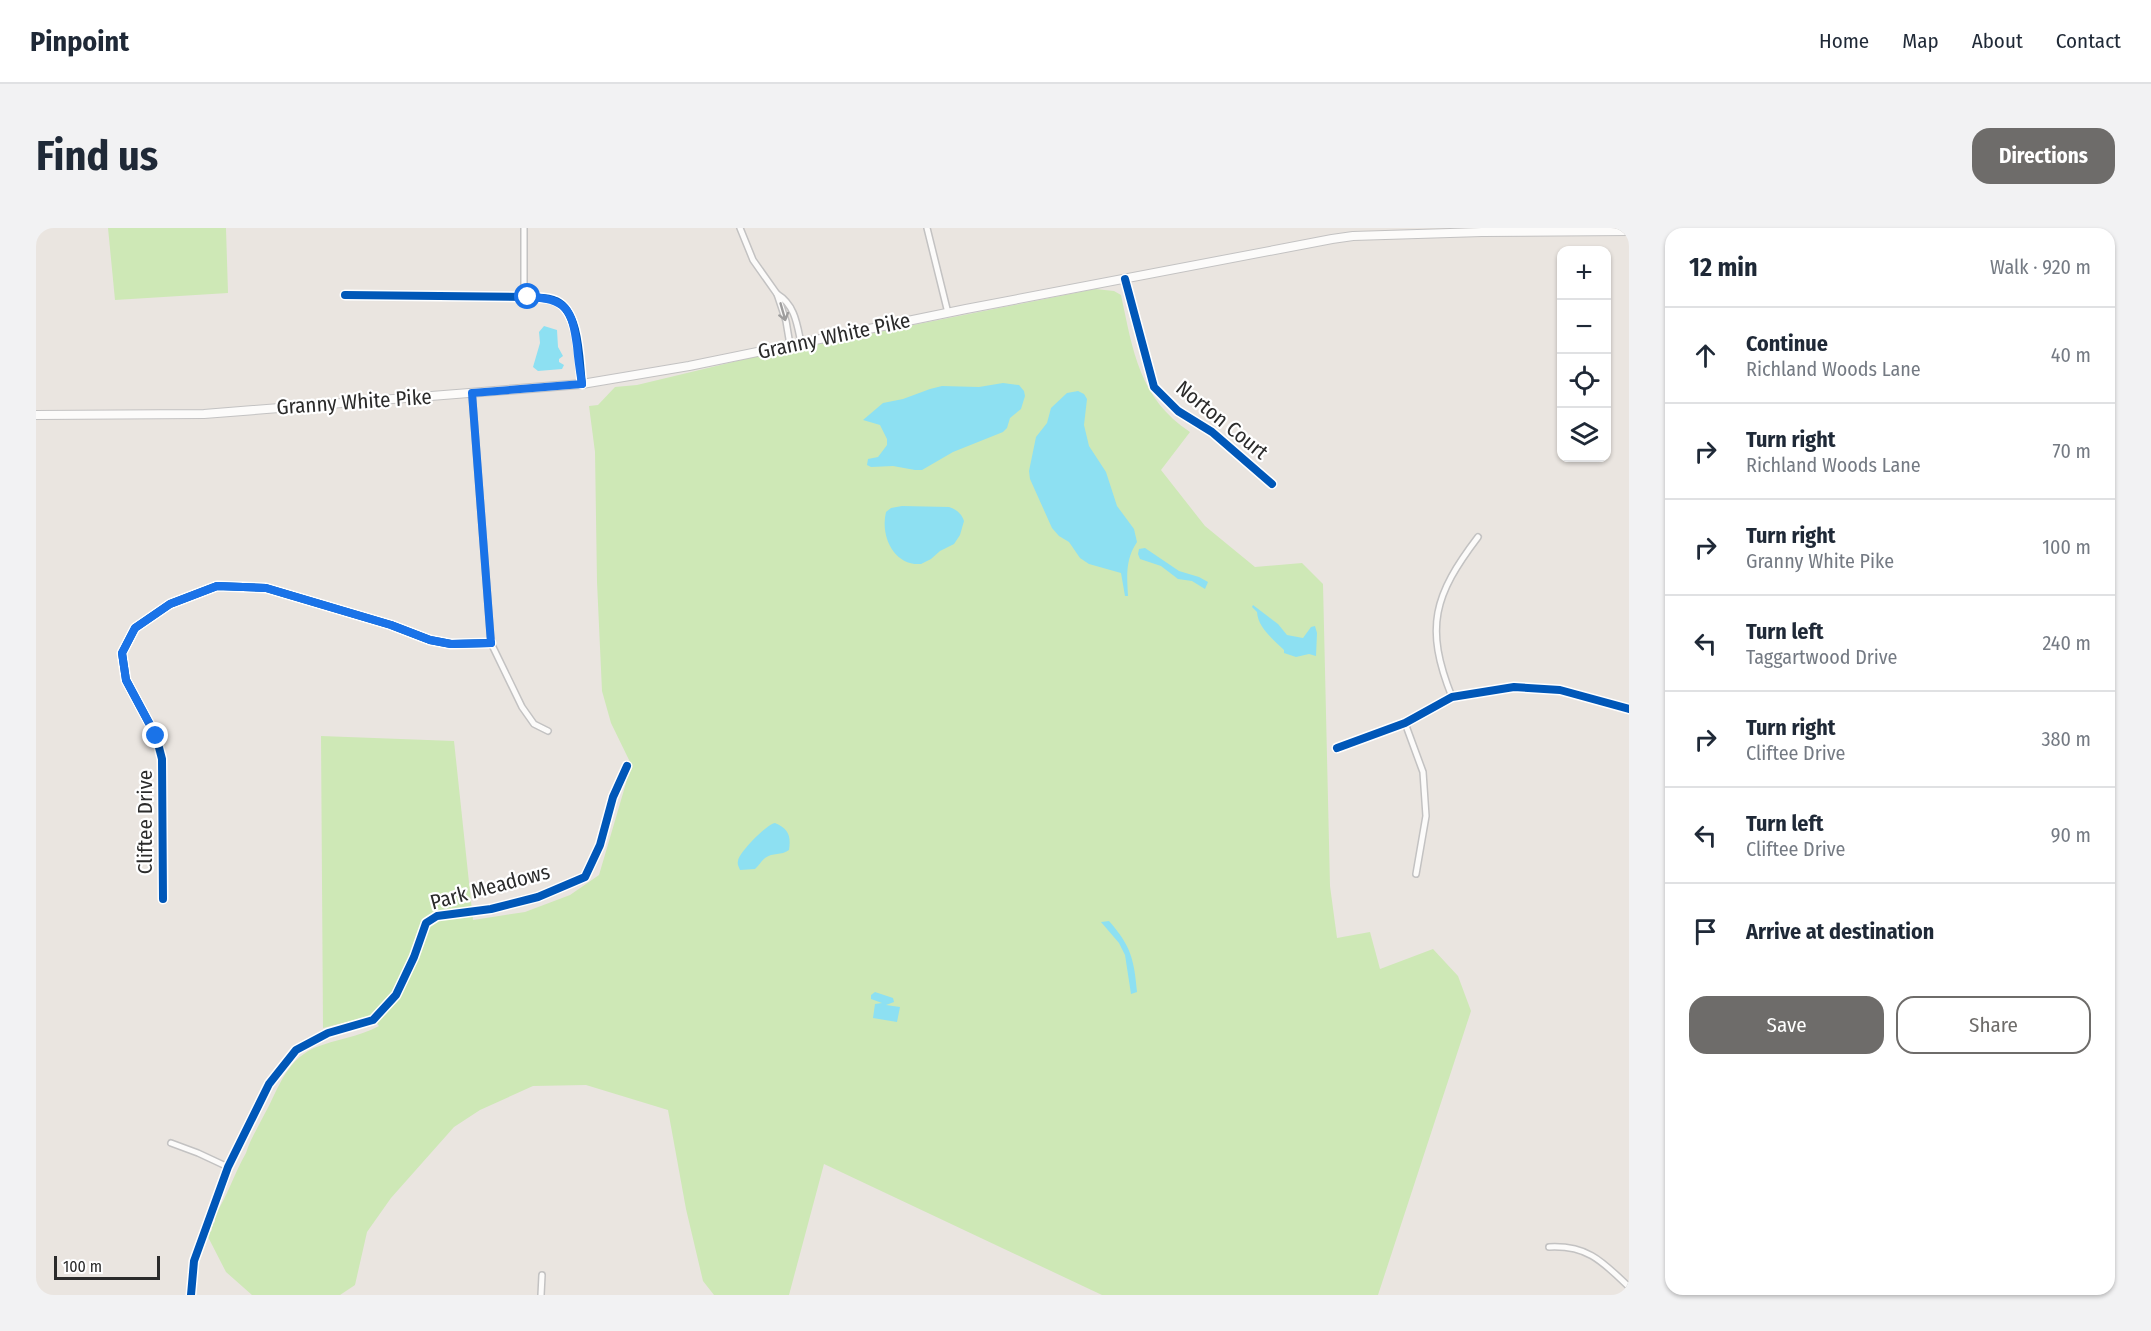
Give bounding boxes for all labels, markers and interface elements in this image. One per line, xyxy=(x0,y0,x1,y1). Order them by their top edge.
text: Pinpoint xyxy=(30,25,129,58)
text: Home xyxy=(1819,28,1869,54)
text: Map xyxy=(1902,28,1939,54)
text: About xyxy=(1972,28,2023,54)
text: Contact xyxy=(2056,28,2121,54)
button: Directions xyxy=(1972,128,2115,184)
text: Find us xyxy=(36,131,158,181)
map controls xyxy=(1557,246,1611,462)
button: + xyxy=(1557,246,1611,300)
text: 12 min xyxy=(1689,252,1758,283)
text: Walk · 920 m xyxy=(1990,255,2091,279)
route start xyxy=(514,283,540,309)
button: − xyxy=(1557,300,1611,354)
one-way arrow xyxy=(778,302,789,321)
street label: Granny White Pike xyxy=(755,307,913,365)
text: Continue xyxy=(1746,330,1828,357)
icon: ahead xyxy=(1689,339,1722,372)
text: 40 m xyxy=(2051,343,2091,367)
button: locate xyxy=(1557,354,1611,408)
text: Richland Woods Lane xyxy=(1746,357,1921,381)
street label: Norton Court xyxy=(1171,375,1273,465)
street label: Granny White Pike xyxy=(276,384,432,420)
button: layers xyxy=(1557,408,1611,462)
text: Turn right xyxy=(1746,426,1835,453)
icon: right xyxy=(1689,435,1722,468)
text: 70 m xyxy=(2053,439,2091,463)
text: Richland Woods Lane xyxy=(1746,453,1921,477)
text: Turn right xyxy=(1746,522,1835,549)
icon: right xyxy=(1689,531,1722,564)
text: 100 m xyxy=(2042,535,2091,559)
text: Granny White Pike xyxy=(1746,549,1894,573)
text: Turn left xyxy=(1746,618,1824,645)
icon: left xyxy=(1689,627,1722,660)
text: 240 m xyxy=(2042,631,2091,655)
text: Taggartwood Drive xyxy=(1746,645,1898,669)
text: Turn right xyxy=(1746,714,1835,741)
route end xyxy=(142,722,168,748)
icon: right xyxy=(1689,723,1722,756)
text: 380 m xyxy=(2041,727,2091,751)
text: Cliftee Drive xyxy=(1746,741,1845,765)
street label: Cliftee Drive xyxy=(132,770,158,874)
text: Turn left xyxy=(1746,810,1824,837)
icon: left xyxy=(1689,819,1722,852)
text: 90 m xyxy=(2051,823,2091,847)
text: Cliftee Drive xyxy=(1746,837,1845,861)
street label: Park Meadows xyxy=(427,859,553,915)
icon: arrive xyxy=(1689,915,1722,948)
text: Arrive at destination xyxy=(1746,918,1934,945)
button: Save xyxy=(1689,996,1884,1054)
button: Share xyxy=(1896,996,2091,1054)
scale bar xyxy=(54,1253,160,1280)
text: 100 m xyxy=(63,1257,102,1276)

